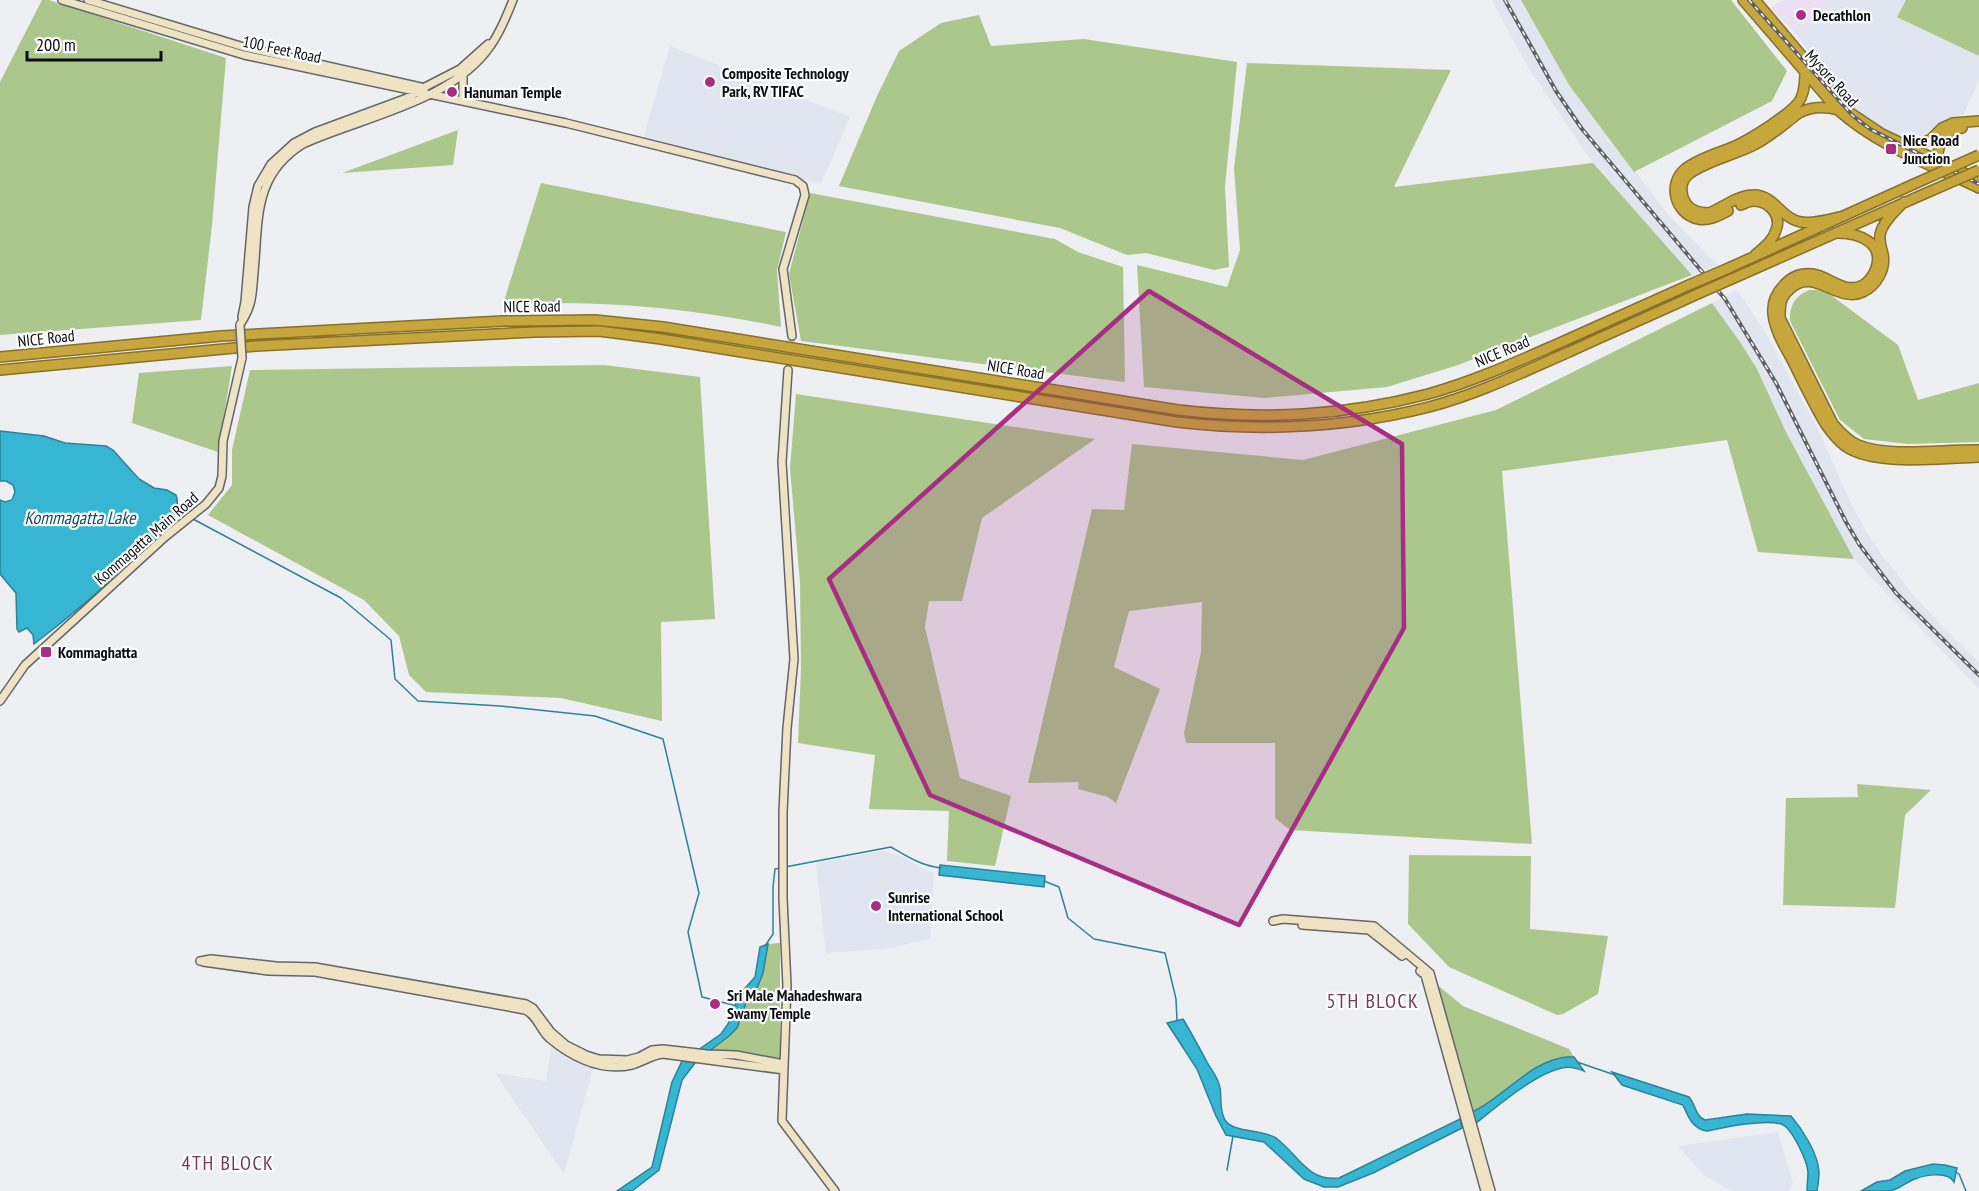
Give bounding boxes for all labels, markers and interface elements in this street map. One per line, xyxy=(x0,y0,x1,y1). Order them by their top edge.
place label: Decathlon xyxy=(1813,5,1871,25)
marker: Decathlon xyxy=(1794,8,1808,22)
scale bar xyxy=(27,24,160,62)
street label: 100 Feet Road xyxy=(241,31,323,67)
text: 200 m xyxy=(36,33,76,56)
street label: Mysore Road xyxy=(1801,45,1863,111)
place label: Composite Technology Park, RV TIFAC xyxy=(722,63,849,101)
marker: Composite Technology Park, RV TIFAC xyxy=(703,75,717,89)
place label: Hanuman Temple xyxy=(464,82,562,102)
marker: Hanuman Temple xyxy=(445,85,459,99)
place label: Nice Road Junction xyxy=(1902,130,1959,168)
marker: Nice Road Junction xyxy=(1884,142,1898,156)
street label: NICE Road xyxy=(503,296,561,316)
street label: NICE Road xyxy=(17,325,76,351)
street label: NICE Road xyxy=(1472,331,1532,371)
street label: NICE Road xyxy=(986,355,1046,383)
street label: Kommagatta Main Road xyxy=(90,487,202,589)
water label: Kommagatta Lake xyxy=(24,506,137,529)
place label: Kommaghatta xyxy=(58,642,138,662)
marker: Kommaghatta xyxy=(39,645,53,659)
place label: Sunrise International School xyxy=(888,887,1003,925)
marker: Sunrise International School xyxy=(869,899,883,913)
place label: Sri Male Mahadeshwara Swamy Temple xyxy=(727,985,862,1023)
district label: 5TH BLOCK xyxy=(1327,988,1419,1014)
marker: Sri Male Mahadeshwara Swamy Temple xyxy=(708,997,722,1011)
district label: 4TH BLOCK xyxy=(182,1150,274,1176)

